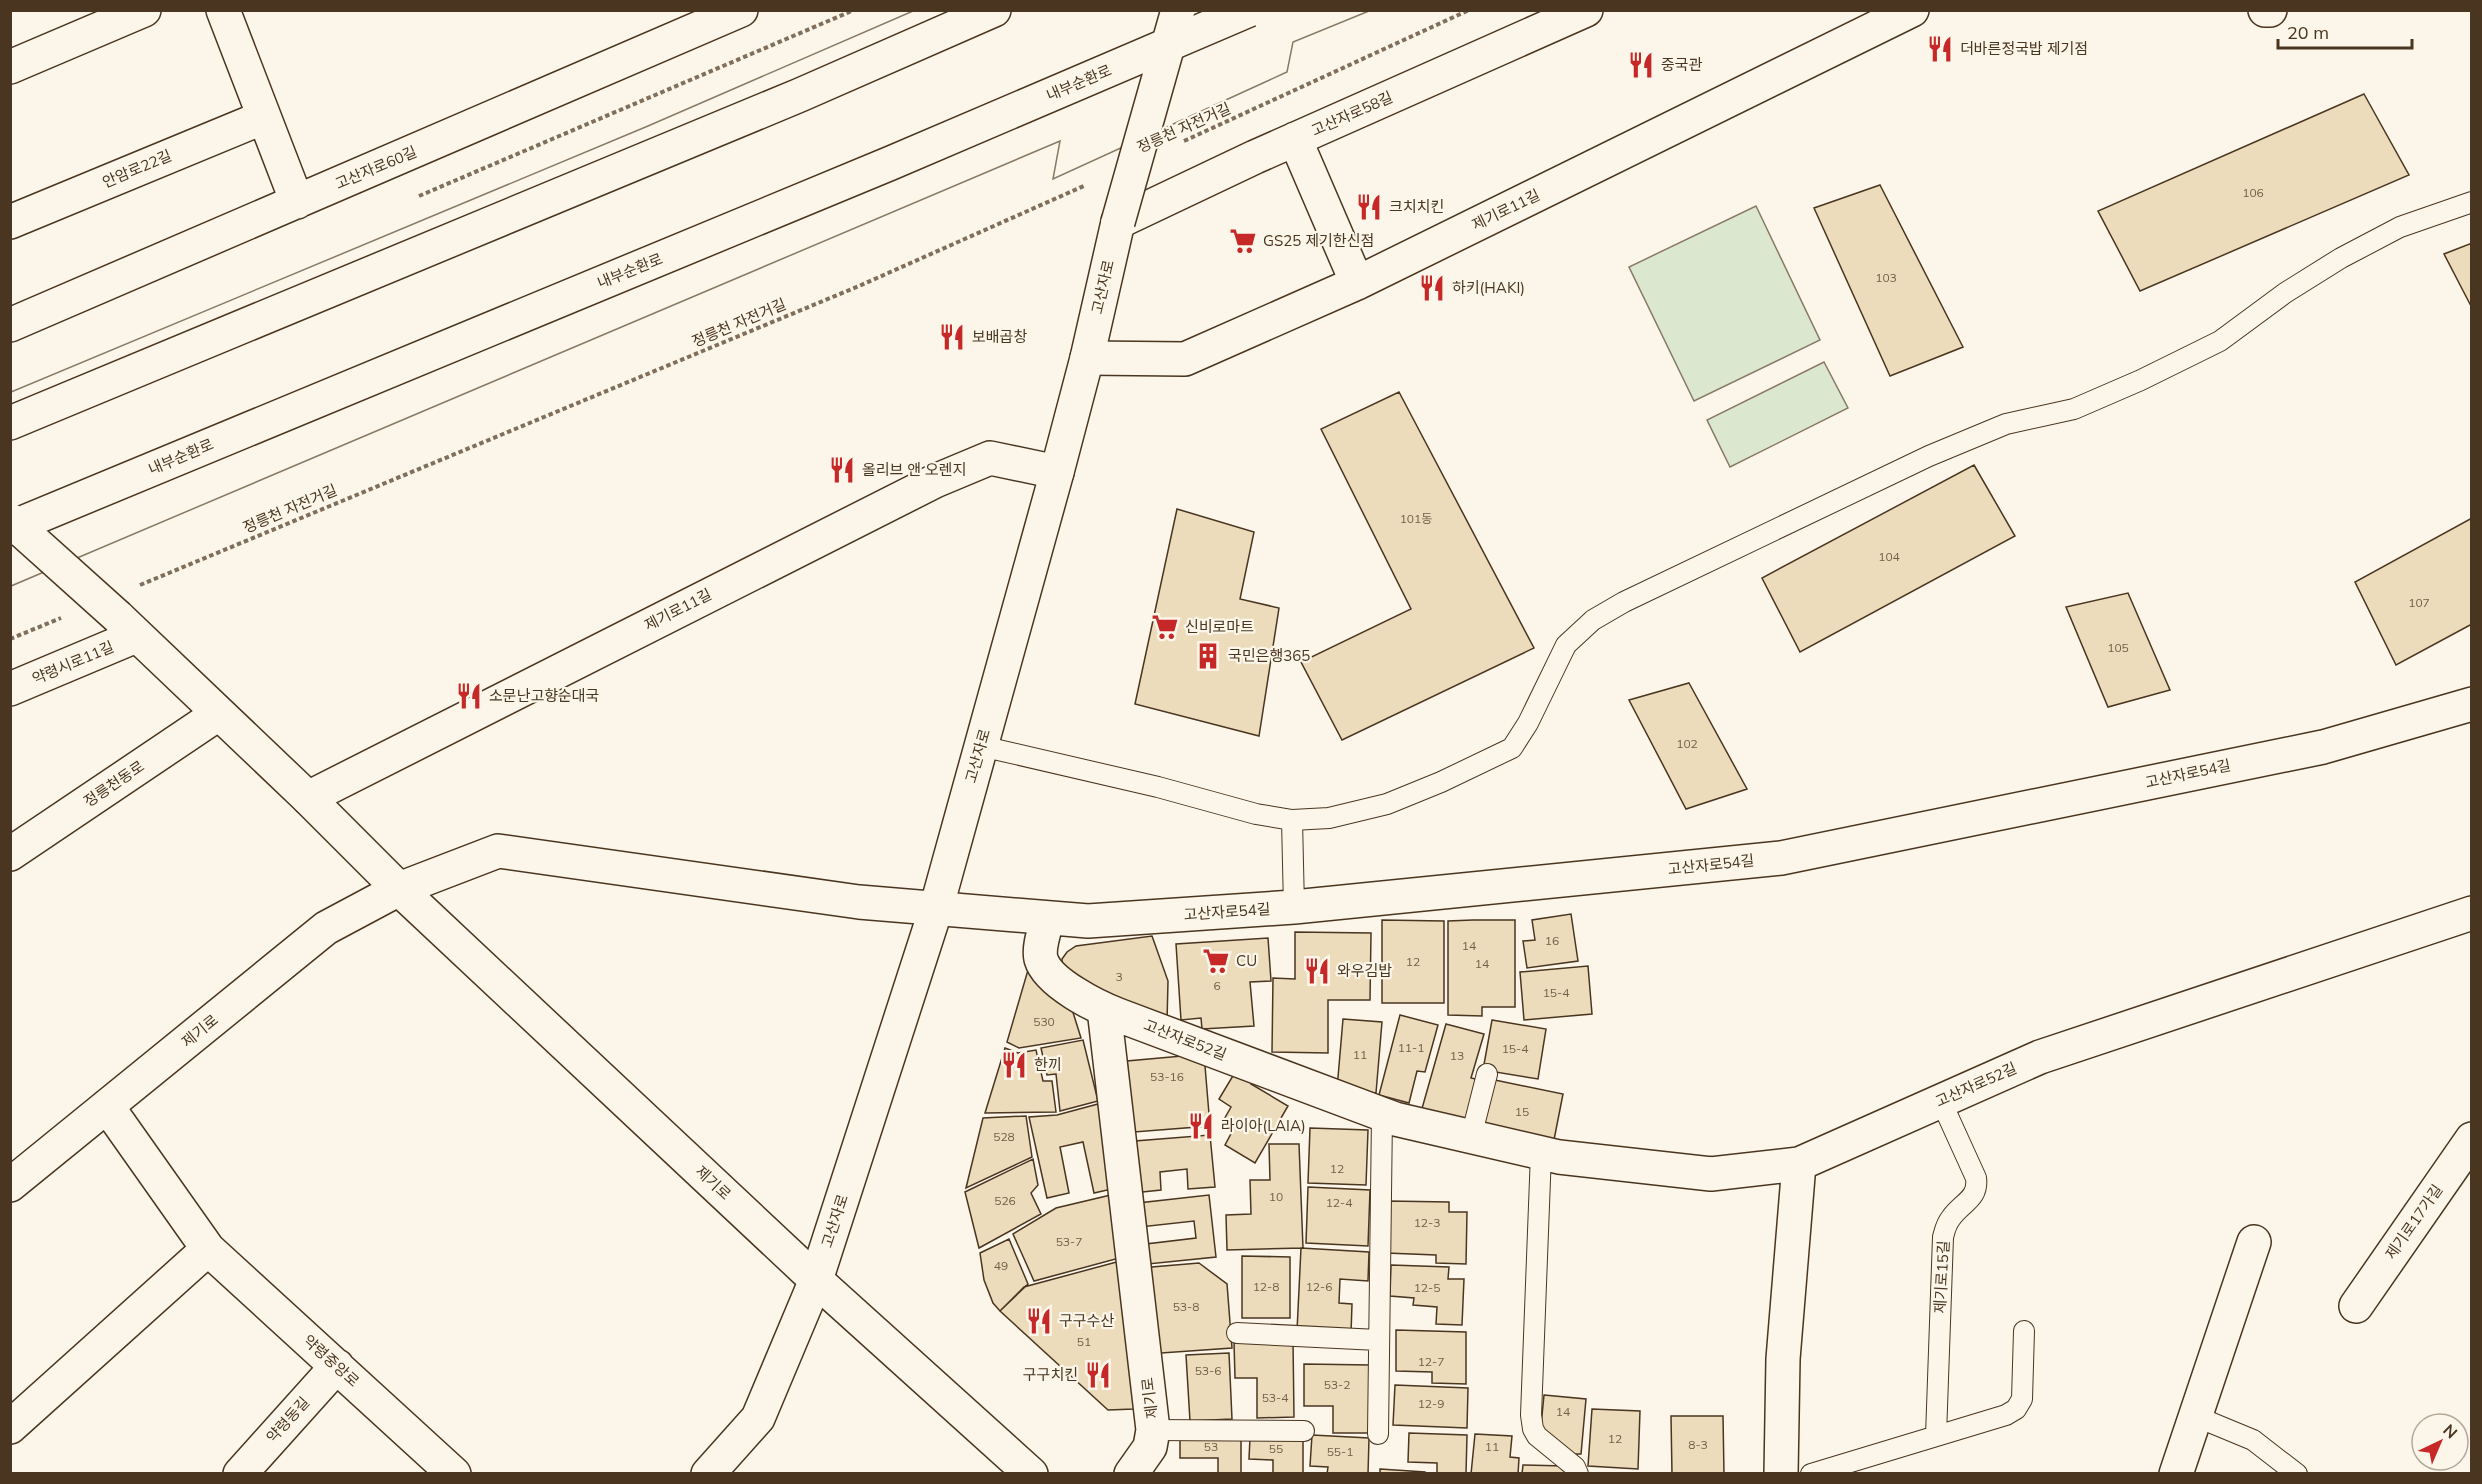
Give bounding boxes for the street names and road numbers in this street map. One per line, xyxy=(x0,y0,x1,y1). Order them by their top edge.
street label: 내부순환로 xyxy=(1043,60,1114,105)
street label: 고산자로58길 xyxy=(1308,87,1395,140)
street label: 정릉천 자전거길 xyxy=(1134,98,1234,157)
street label: 고산자로60길 xyxy=(332,142,420,193)
street label: 안암로22길 xyxy=(99,145,174,192)
street label: 제기로11길 xyxy=(1469,185,1543,234)
street label: 내부순환로 xyxy=(594,249,665,292)
street label: 고산자로 xyxy=(1087,258,1118,316)
street label: 정릉천 자전거길 xyxy=(689,294,789,351)
street label: 내부순환로 xyxy=(145,434,216,479)
street label: 정릉천 자전거길 xyxy=(240,480,340,537)
street label: 제기로11길 xyxy=(641,584,715,635)
street label: 약령시로11길 xyxy=(29,637,117,688)
street label: 고산자로 xyxy=(961,727,994,785)
street label: 고산자로54길 xyxy=(2143,755,2232,792)
street label: 정릉천동로 xyxy=(80,756,148,811)
street label: 고산자로54길 xyxy=(1667,851,1755,878)
street label: 고산자로54길 xyxy=(1183,899,1271,924)
street label: 제기로 xyxy=(178,1010,222,1051)
street label: 고산자로52길 xyxy=(1141,1015,1229,1064)
street label: 고산자로52길 xyxy=(1932,1058,2019,1111)
street label: 제기로 xyxy=(692,1162,735,1204)
street label: 제기로17가길 xyxy=(2381,1181,2446,1263)
street label: 고산자로 xyxy=(817,1192,852,1250)
street label: 제기로15길 xyxy=(1930,1240,1953,1314)
street label: 약령중앙로 xyxy=(299,1330,363,1391)
street label: 제기로 xyxy=(1138,1376,1161,1420)
street label: 약령동길 xyxy=(262,1393,313,1447)

